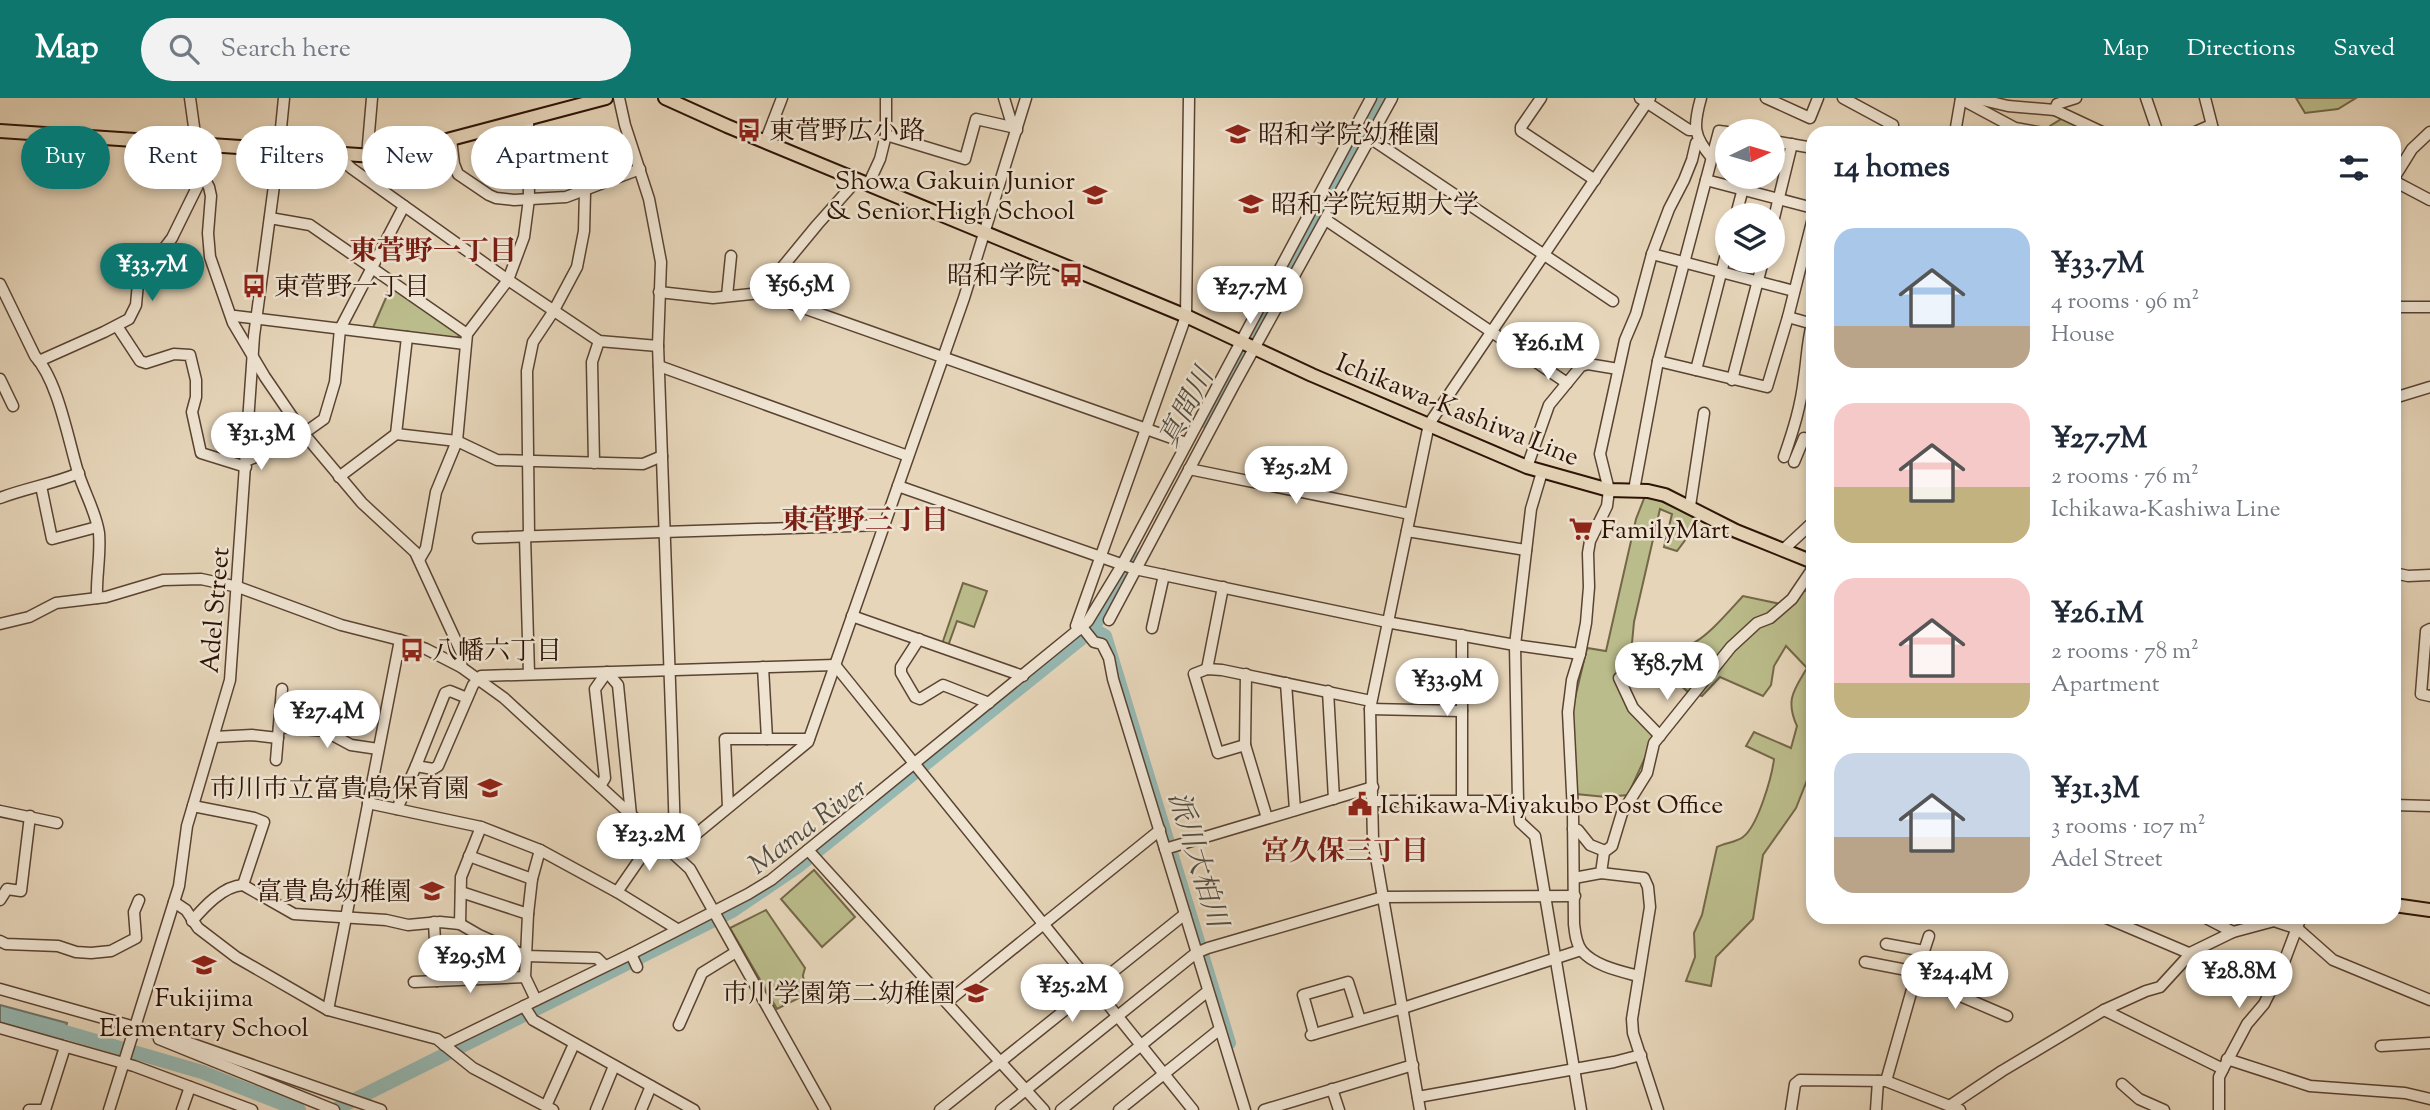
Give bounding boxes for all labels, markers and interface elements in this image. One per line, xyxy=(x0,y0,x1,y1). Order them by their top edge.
search box xyxy=(141,18,631,81)
text: Map xyxy=(35,25,99,73)
icon: search xyxy=(165,30,203,68)
text: Search here xyxy=(221,31,351,68)
text: Map xyxy=(2103,32,2149,66)
text: Directions xyxy=(2187,32,2295,66)
text: Saved xyxy=(2333,32,2395,66)
place label: 東菅野広小路 xyxy=(769,114,925,151)
bus stop icon: 東菅野広小路 xyxy=(735,116,763,144)
place label: 昭和学院幼稚園 xyxy=(1258,118,1440,155)
north arrow xyxy=(1715,119,1785,189)
map controls xyxy=(1715,119,1785,273)
school or university icon: 昭和学院幼稚園 xyxy=(1224,120,1252,148)
chip: Buy xyxy=(21,126,110,189)
chip: Rent xyxy=(124,126,222,189)
chip: Filters xyxy=(236,126,348,189)
chip: New xyxy=(362,126,457,189)
chip: Apartment xyxy=(471,126,633,189)
text: 14 homes xyxy=(1834,147,1950,190)
icon: filters xyxy=(2335,149,2373,187)
place label: Showa Gakuin Junior & Senior High School xyxy=(826,164,1075,231)
school or university icon: Showa Gakuin Junior & Senior High School xyxy=(1081,181,1109,209)
place label: 昭和学院短期大学 xyxy=(1271,188,1479,225)
school or university icon: 昭和学院短期大学 xyxy=(1237,190,1265,218)
button: layers xyxy=(1715,203,1785,273)
district label: 東菅野一丁目 xyxy=(349,233,517,273)
text: ¥33.7M xyxy=(2051,243,2144,286)
pin: ¥33.7M xyxy=(95,244,209,303)
text: ¥33.7M xyxy=(116,249,188,282)
icon: home xyxy=(1890,256,1974,340)
place label: 昭和学院 xyxy=(947,259,1051,296)
bus stop icon: 昭和学院 xyxy=(1057,261,1085,289)
pin: ¥56.5M xyxy=(743,264,857,323)
pin: ¥27.7M xyxy=(1193,266,1307,326)
text: ¥56.5M xyxy=(766,269,834,302)
place label: 東菅野一丁目 xyxy=(274,270,430,307)
bus stop icon: 東菅野一丁目 xyxy=(240,272,268,300)
text: ¥27.7M xyxy=(1213,272,1287,305)
text: 4 rooms · 96 m² xyxy=(2051,286,2199,319)
text: House xyxy=(2051,319,2115,352)
pin: ¥26.1M xyxy=(1491,322,1605,382)
text: ¥26.1M xyxy=(1512,328,1584,361)
street label: Ichikawa-Kashiwa Line xyxy=(1330,346,1584,477)
water label: 真間川 xyxy=(1150,359,1226,455)
pin: ¥31.3M xyxy=(204,412,318,472)
text: ¥31.3M xyxy=(227,418,295,451)
text: ¥27.7M xyxy=(2051,418,2147,461)
icon: home xyxy=(1890,431,1974,515)
pin: ¥25.2M xyxy=(1239,446,1353,506)
text: ¥25.2M xyxy=(1261,452,1331,485)
text: 2 rooms · 76 m² xyxy=(2051,461,2199,494)
text: Ichikawa-Kashiwa Line xyxy=(2051,494,2280,527)
district label: 東菅野三丁目 xyxy=(781,502,949,542)
place label: FamilyMart xyxy=(1601,513,1730,550)
supermarket icon: FamilyMart xyxy=(1567,515,1595,543)
street label: Adel Street xyxy=(193,546,240,675)
text: ¥26.1M xyxy=(2051,593,2144,636)
icon: home xyxy=(1890,606,1974,690)
place label: 八幡六丁目 xyxy=(432,634,562,671)
bus stop icon: 八幡六丁目 xyxy=(398,636,426,664)
text: 2 rooms · 78 m² xyxy=(2051,636,2199,669)
pin: ¥58.7M xyxy=(1610,642,1724,702)
text: ¥58.7M xyxy=(1631,648,1703,681)
pin: ¥33.9M xyxy=(1390,658,1504,718)
text: ¥33.9M xyxy=(1411,664,1483,697)
text: Apartment xyxy=(2051,669,2160,702)
pin: ¥27.4M xyxy=(270,690,384,750)
text: ¥27.4M xyxy=(290,696,364,729)
text: ¥31.3M xyxy=(2051,768,2140,811)
water label: Mama River xyxy=(741,769,877,885)
place label: 市川市立富貴島保育園 xyxy=(210,772,470,809)
school or university icon: 市川市立富貴島保育園 xyxy=(476,774,504,802)
icon: home xyxy=(1890,781,1974,865)
water label: 派川大柏川 xyxy=(1157,787,1237,936)
place label: Ichikawa Miyakubo Post Office xyxy=(1380,788,1723,825)
public building icon: Ichikawa Miyakubo Post Office xyxy=(1346,790,1374,818)
text: 3 rooms · 107 m² xyxy=(2051,811,2206,844)
pin: ¥23.2M xyxy=(592,814,706,873)
text: ¥23.2M xyxy=(613,819,685,852)
district label: 宮久保三丁目 xyxy=(1261,833,1429,873)
text: Adel Street xyxy=(2051,844,2163,877)
place label: 富貴島幼稚園 xyxy=(256,875,412,912)
school or university icon: 富貴島幼稚園 xyxy=(418,877,446,905)
pin: ¥29.5M xyxy=(413,936,527,995)
text: ¥29.5M xyxy=(434,941,506,974)
pin: ¥28.8M xyxy=(2182,950,2296,1010)
school or university icon: Fukijima Elementary School xyxy=(190,951,218,979)
pin: ¥24.4M xyxy=(1898,951,2012,1011)
text: ¥28.8M xyxy=(2202,956,2276,989)
text: ¥24.4M xyxy=(1917,957,1993,990)
pin: ¥25.2M xyxy=(1015,964,1129,1024)
text: ¥25.2M xyxy=(1037,970,1107,1003)
place label: 市川学園第二幼稚園 xyxy=(722,977,956,1014)
school or university icon: 市川学園第二幼稚園 xyxy=(962,979,990,1007)
place label: Fukijima Elementary School xyxy=(99,981,309,1048)

